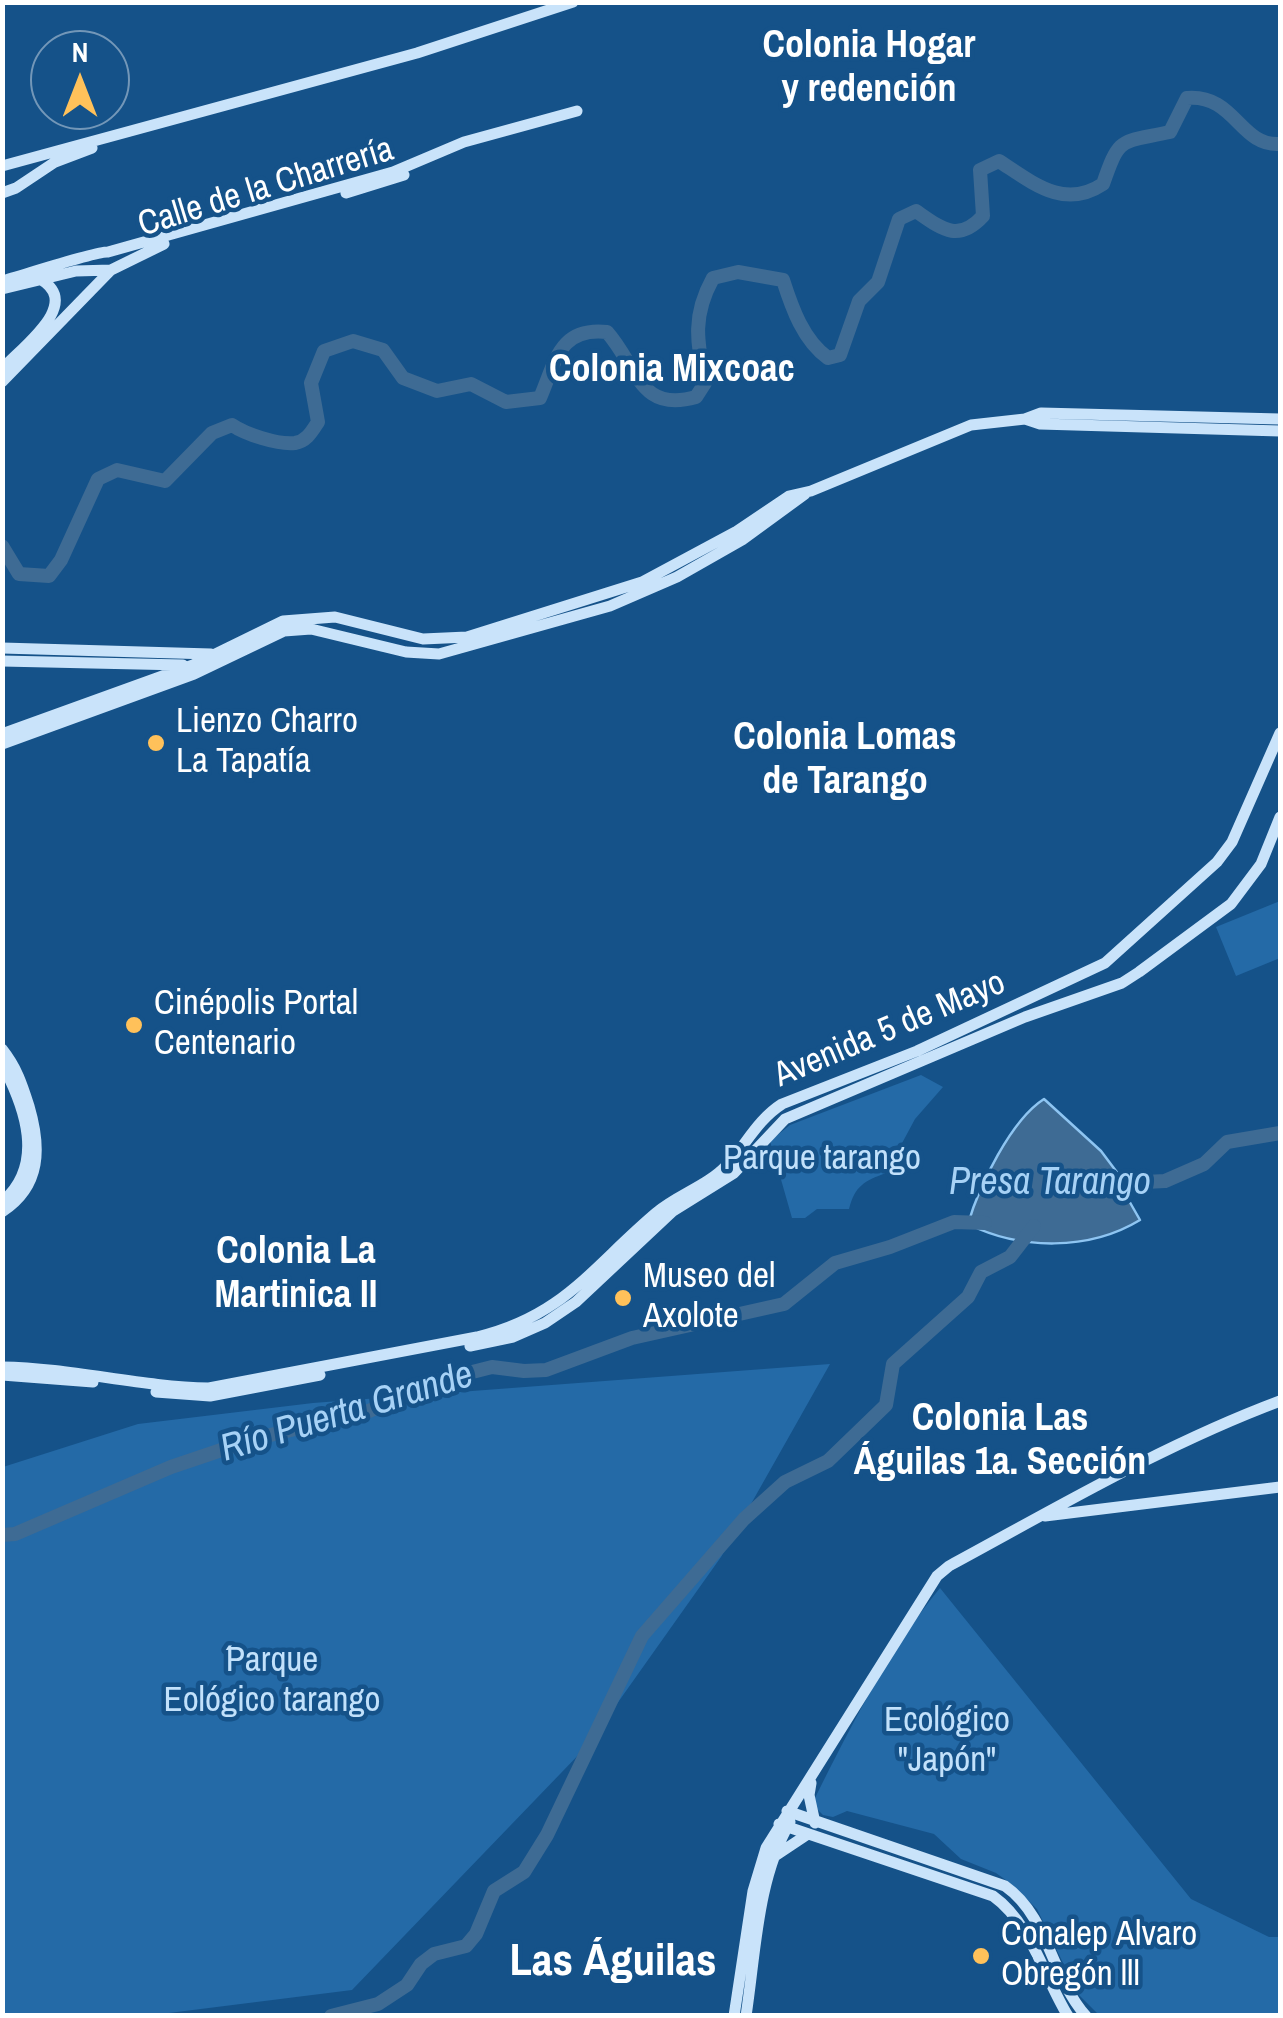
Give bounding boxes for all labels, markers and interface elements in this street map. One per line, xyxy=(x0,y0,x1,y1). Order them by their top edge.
district label: Colonia Hogar y redención xyxy=(763,24,975,113)
north arrow xyxy=(30,30,130,130)
text: N xyxy=(72,33,88,71)
street label: Calle de la Charrería xyxy=(133,129,399,247)
district label: Colonia Mixcoac xyxy=(549,348,795,394)
place label: Lienzo Charro La Tapatía xyxy=(176,702,358,784)
district label: Colonia Lomas de Tarango xyxy=(733,716,957,806)
marker: Lienzo Charro La Tapatía xyxy=(145,732,167,754)
street label: Avenida 5 de Mayo xyxy=(768,962,1012,1098)
place label: Cinépolis Portal Centenario xyxy=(154,984,358,1066)
marker: Cinépolis Portal Centenario xyxy=(123,1014,145,1036)
park label: Parque tarango xyxy=(723,1139,921,1181)
water label: Presa Tarango xyxy=(949,1161,1151,1207)
district label: Colonia La Martinica II xyxy=(215,1230,377,1320)
place label: Museo del Axolote xyxy=(643,1257,775,1339)
marker: Museo del Axolote xyxy=(612,1287,634,1309)
water label: Río Puerta Grande xyxy=(215,1353,479,1473)
district label: Colonia Las Águilas 1a. Sección xyxy=(854,1397,1146,1486)
park label: ´Parque Eológico tarango xyxy=(164,1641,380,1723)
park label: Ecológico "Japón" xyxy=(884,1701,1010,1783)
place label: Conalep Alvaro Obregón lll xyxy=(1001,1915,1197,1997)
district label: Las Águilas xyxy=(509,1936,717,1990)
marker: Conalep Alvaro Obregón lll xyxy=(970,1945,992,1967)

